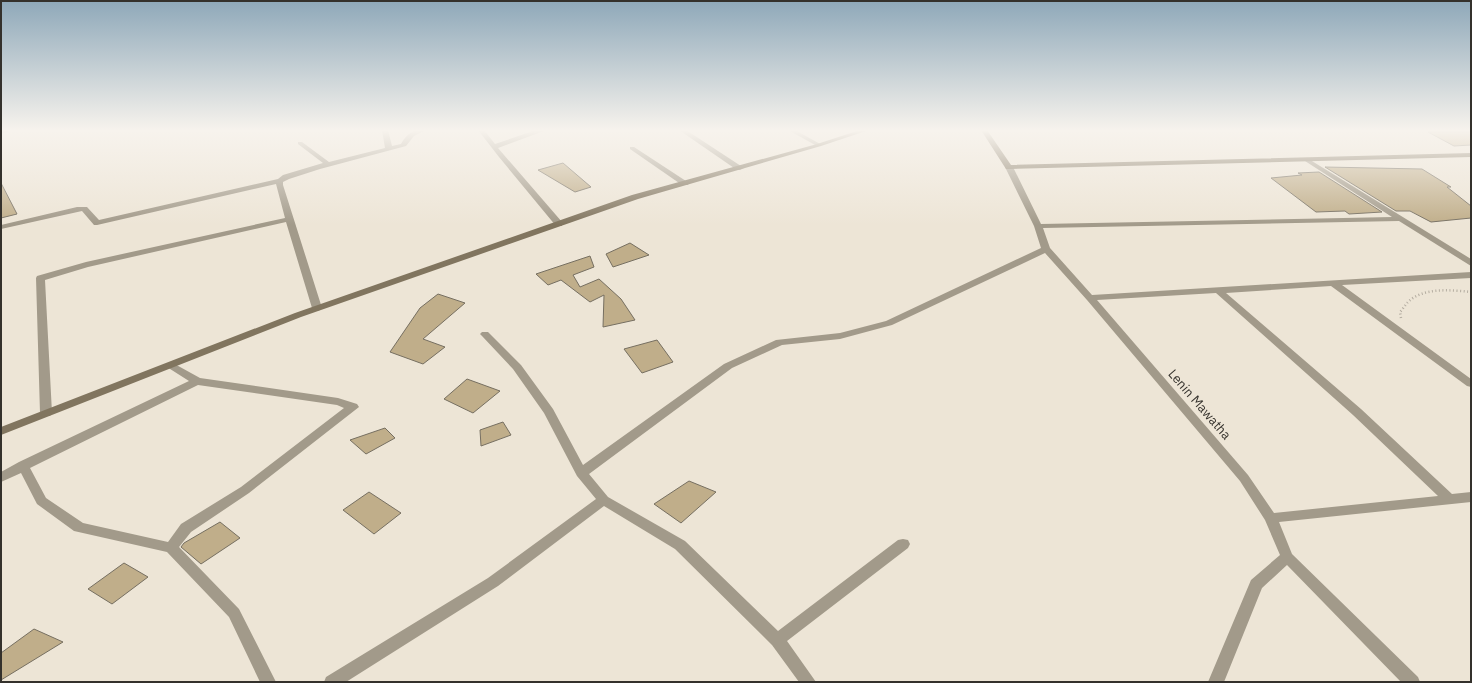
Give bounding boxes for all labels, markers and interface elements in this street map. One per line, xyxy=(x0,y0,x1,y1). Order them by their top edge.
street label: Lenin Mawatha xyxy=(1164,366,1235,443)

